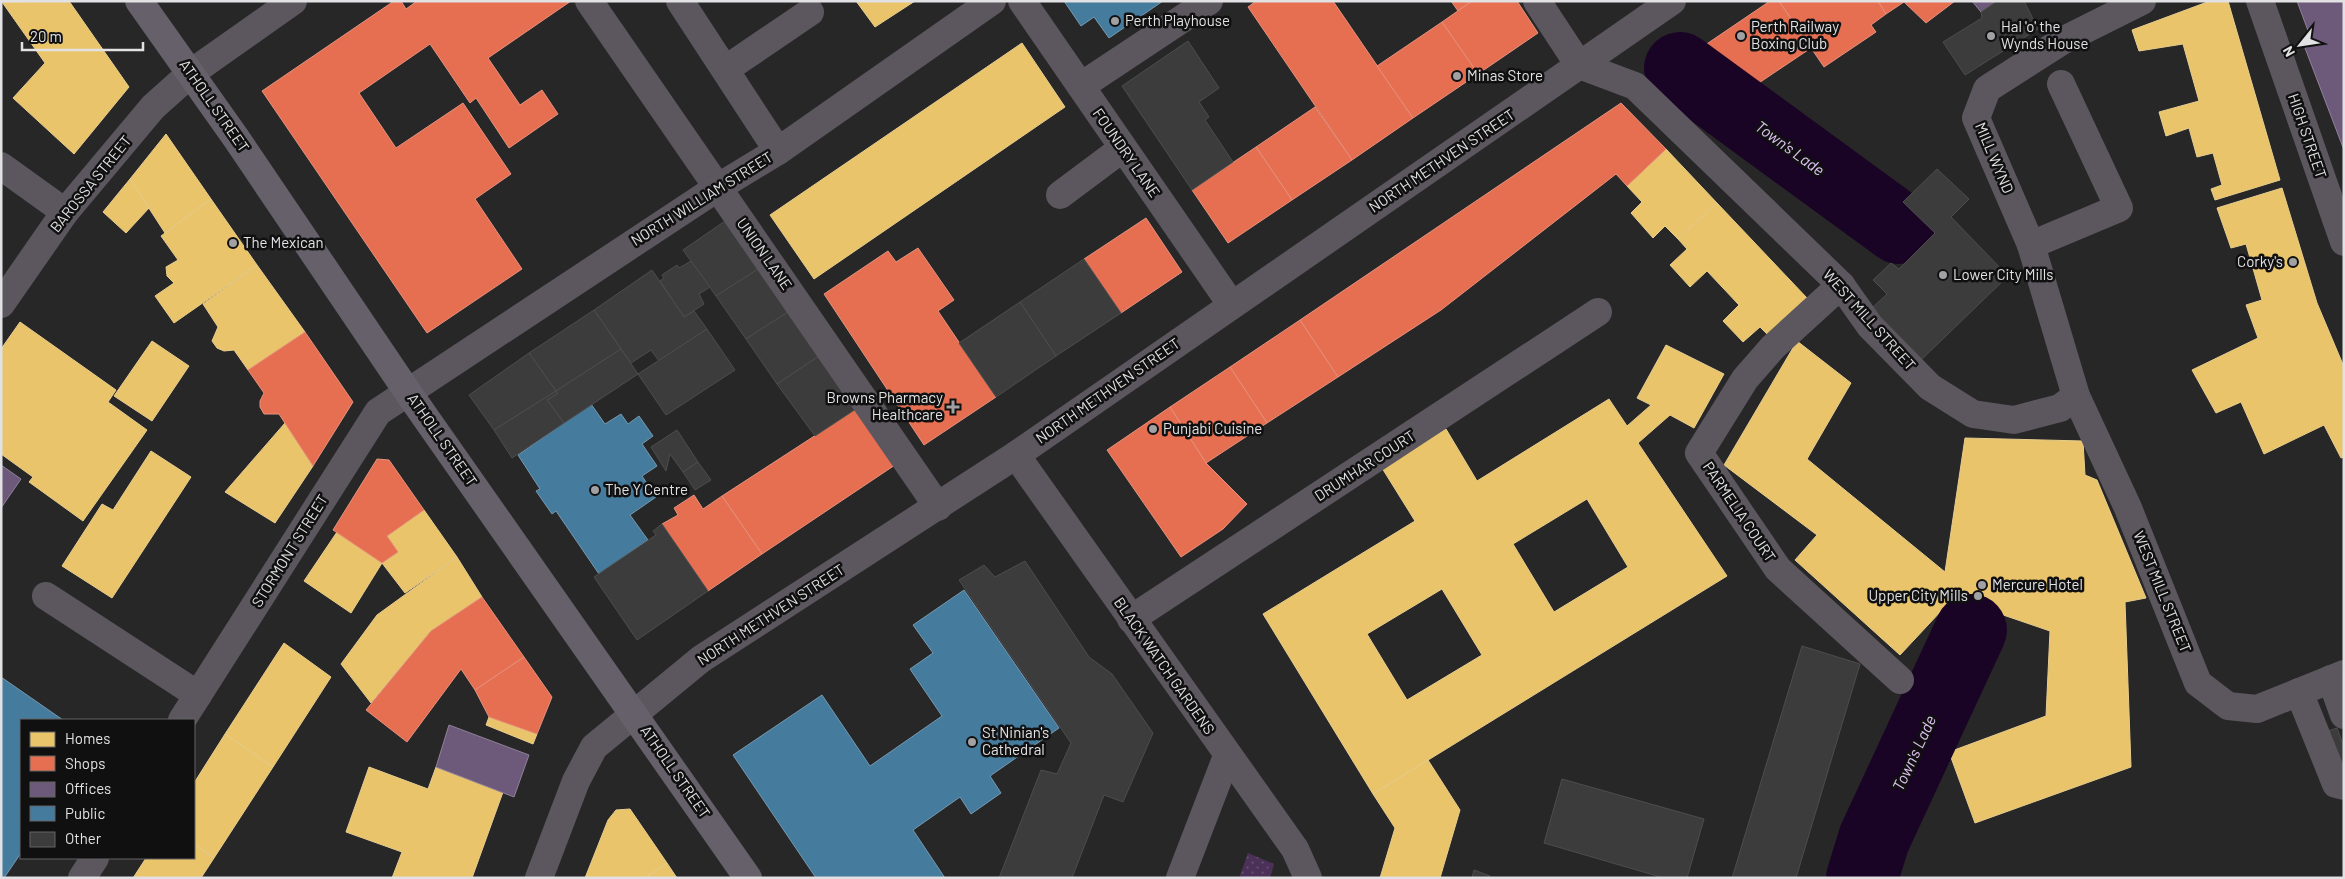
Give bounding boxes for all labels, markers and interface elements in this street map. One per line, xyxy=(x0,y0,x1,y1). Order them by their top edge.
place label: Perth Playhouse xyxy=(1125,11,1230,29)
marker: Perth Playhouse xyxy=(1109,15,1121,27)
place label: Perth Railway Boxing Club xyxy=(1751,17,1839,52)
place label: Hal 'o' the Wynds House xyxy=(2001,17,2089,52)
scale bar xyxy=(22,20,144,52)
north arrow xyxy=(2275,20,2325,70)
text: 20 m xyxy=(30,27,62,45)
marker: Perth Railway Boxing Club xyxy=(1735,30,1747,42)
marker: Hal 'o' the Wynds House xyxy=(1985,30,1997,42)
text: N xyxy=(2279,43,2298,60)
street label: ATHOLL STREET xyxy=(176,56,253,155)
place label: Minas Store xyxy=(1467,66,1543,84)
marker: Minas Store xyxy=(1451,70,1463,82)
street label: HIGH STREET xyxy=(2285,91,2331,180)
street label: FOUNDRY LANE xyxy=(1089,104,1164,200)
street label: NORTH METHVEN STREET xyxy=(1365,105,1518,216)
water label: Town's Lade xyxy=(1752,116,1829,179)
street label: MILL WYND xyxy=(1972,119,2018,196)
street label: BAROSSA STREET xyxy=(46,131,135,235)
street label: NORTH WILLIAM STREET xyxy=(627,147,776,249)
street label: UNION LANE xyxy=(734,214,796,293)
place label: The Mexican xyxy=(243,233,324,251)
marker: The Mexican xyxy=(227,237,239,249)
place label: Corky's xyxy=(2237,252,2283,270)
marker: Corky's xyxy=(2287,256,2299,268)
street label: WEST MILL STREET xyxy=(1820,265,1920,373)
place label: Lower City Mills xyxy=(1953,265,2053,283)
marker: Lower City Mills xyxy=(1937,269,1949,281)
street label: NORTH METHVEN STREET xyxy=(1032,334,1183,447)
place label: Browns Pharmacy Healthcare xyxy=(826,388,943,423)
street label: ATHOLL STREET xyxy=(404,390,481,489)
marker: Browns Pharmacy Healthcare xyxy=(947,401,959,413)
place label: Punjabi Cuisine xyxy=(1163,419,1262,437)
marker: Punjabi Cuisine xyxy=(1147,423,1159,435)
street label: DRUMHAR COURT xyxy=(1311,426,1418,504)
street label: PARMELIA COURT xyxy=(1700,458,1780,565)
place label: The Y Centre xyxy=(605,480,688,498)
marker: The Y Centre xyxy=(589,484,601,496)
street label: STORMONT STREET xyxy=(247,491,331,610)
street label: WEST MILL STREET xyxy=(2130,528,2196,655)
street label: NORTH METHVEN STREET xyxy=(694,560,847,668)
place label: Mercure Hotel xyxy=(1992,575,2083,593)
marker: Mercure Hotel xyxy=(1976,579,1988,591)
place label: Upper City Mills xyxy=(1868,586,1968,604)
marker: Upper City Mills xyxy=(1972,590,1984,602)
street label: BLACK WATCH GARDENS xyxy=(1111,593,1219,737)
water label: Town's Lade xyxy=(1888,712,1939,794)
legend xyxy=(20,719,195,859)
street label: ATHOLL STREET xyxy=(637,722,714,821)
place label: St Ninian's Cathedral xyxy=(982,723,1049,758)
text: Homes xyxy=(65,729,110,747)
marker: St Ninian's Cathedral xyxy=(966,736,978,748)
text: Shops xyxy=(65,754,105,772)
text: Offices xyxy=(65,779,111,797)
text: Public xyxy=(65,804,105,822)
text: Other xyxy=(65,829,102,847)

